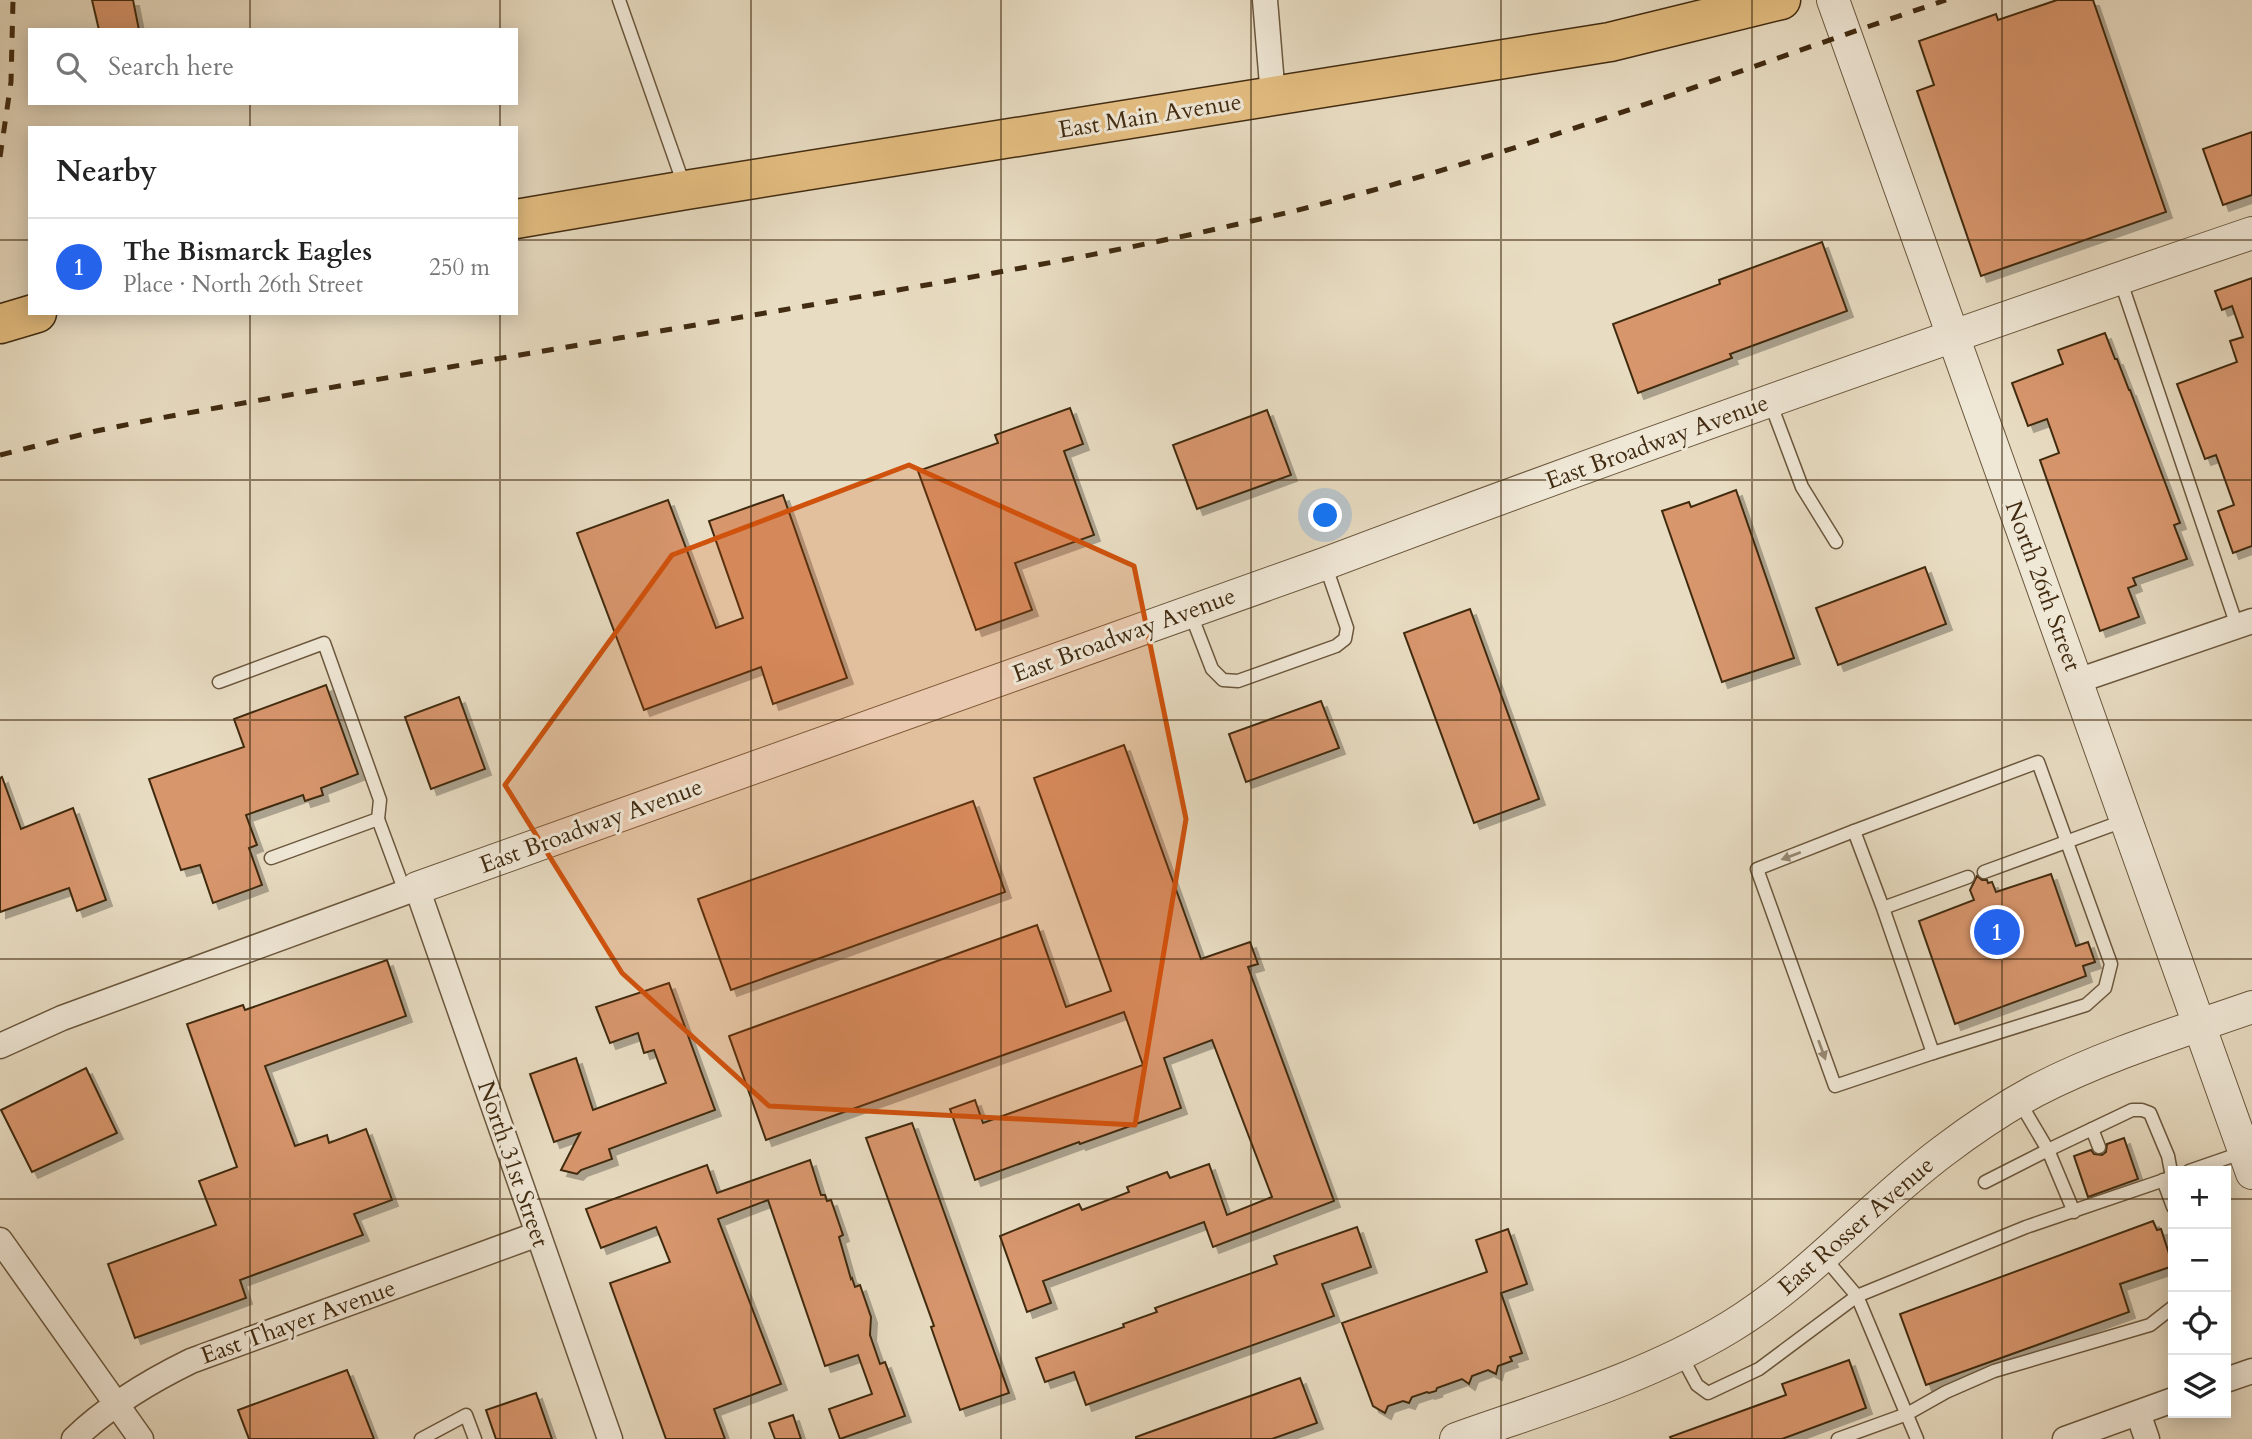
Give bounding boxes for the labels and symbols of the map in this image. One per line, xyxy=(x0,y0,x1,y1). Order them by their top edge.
street label: East Main Avenue xyxy=(1056,85,1244,147)
street label: East Broadway Avenue xyxy=(1541,386,1773,498)
street label: North 26th Street xyxy=(1997,496,2089,676)
your location xyxy=(1308,498,1342,532)
street label: East Broadway Avenue xyxy=(1008,579,1240,691)
street label: East Broadway Avenue xyxy=(475,770,707,882)
one-way arrow xyxy=(1780,851,1801,862)
pin: 1 xyxy=(1974,906,2020,958)
one-way arrow xyxy=(1816,1039,1827,1060)
street label: North 31st Street xyxy=(469,1076,557,1252)
street label: East Rosser Avenue xyxy=(1771,1149,1941,1303)
street label: East Thayer Avenue xyxy=(196,1271,400,1373)

